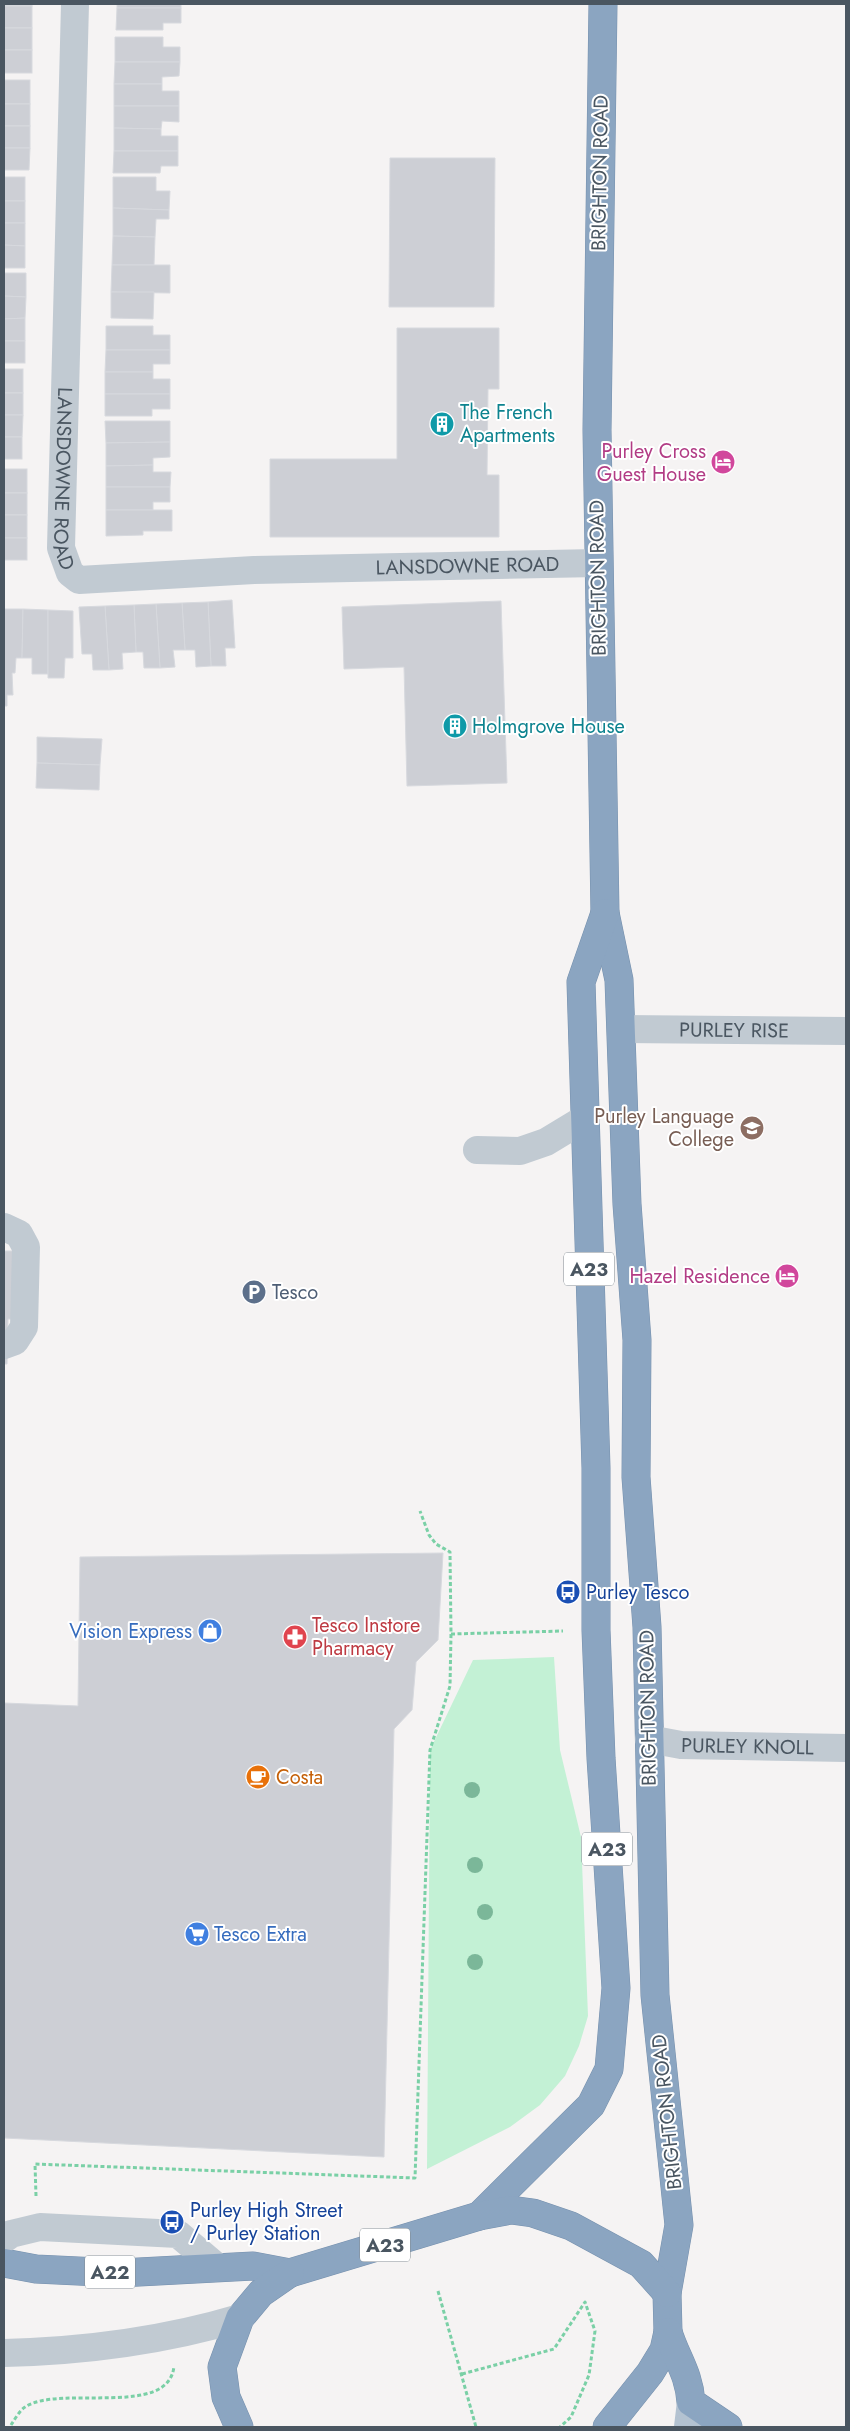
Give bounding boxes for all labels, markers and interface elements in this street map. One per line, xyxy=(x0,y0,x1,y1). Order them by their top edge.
street label: BRIGHTON ROAD xyxy=(584,95,616,251)
street label: LANSDOWNE ROAD xyxy=(46,387,82,574)
place label: The French Apartments xyxy=(460,398,555,450)
building icon: The French Apartments xyxy=(429,411,455,437)
place label: Purley Cross Guest House xyxy=(597,437,706,489)
hotel icon: Purley Cross Guest House xyxy=(710,449,736,475)
street label: BRIGHTON ROAD xyxy=(582,500,614,656)
street label: LANSDOWNE ROAD xyxy=(375,549,560,582)
place label: Holmgrove House xyxy=(472,712,625,741)
building icon: Holmgrove House xyxy=(442,713,468,739)
street label: PURLEY RISE xyxy=(679,1015,789,1045)
place label: Purley Language College xyxy=(594,1102,734,1154)
school or university icon: Purley Language College xyxy=(739,1115,765,1141)
road number: A23 xyxy=(564,1252,614,1286)
place label: Hazel Residence xyxy=(629,1262,770,1291)
hotel icon: Hazel Residence xyxy=(774,1263,800,1289)
place label: Tesco xyxy=(272,1278,318,1307)
parking icon: Tesco xyxy=(241,1279,267,1305)
place label: Purley Tesco xyxy=(586,1578,690,1607)
bus stop icon: Purley Tesco xyxy=(555,1579,581,1605)
place label: Tesco Instore Pharmacy xyxy=(312,1611,420,1663)
place label: Vision Express xyxy=(69,1617,192,1646)
shop icon: Vision Express xyxy=(197,1618,223,1644)
pharmacy icon: Tesco Instore Pharmacy xyxy=(282,1624,308,1650)
street label: BRIGHTON ROAD xyxy=(632,1630,664,1786)
street label: PURLEY KNOLL xyxy=(681,1731,814,1762)
place label: Costa xyxy=(276,1763,323,1792)
cafe icon: Costa xyxy=(245,1764,271,1790)
road number: A23 xyxy=(582,1832,632,1866)
place label: Tesco Extra xyxy=(214,1920,307,1949)
supermarket icon: Tesco Extra xyxy=(184,1921,210,1947)
street label: BRIGHTON ROAD xyxy=(644,2033,690,2191)
place label: Purley High Street / Purley Station xyxy=(190,2196,343,2248)
bus stop icon: Purley High Street / Purley Station xyxy=(159,2209,185,2235)
road number: A23 xyxy=(360,2228,410,2262)
road number: A22 xyxy=(85,2256,135,2288)

